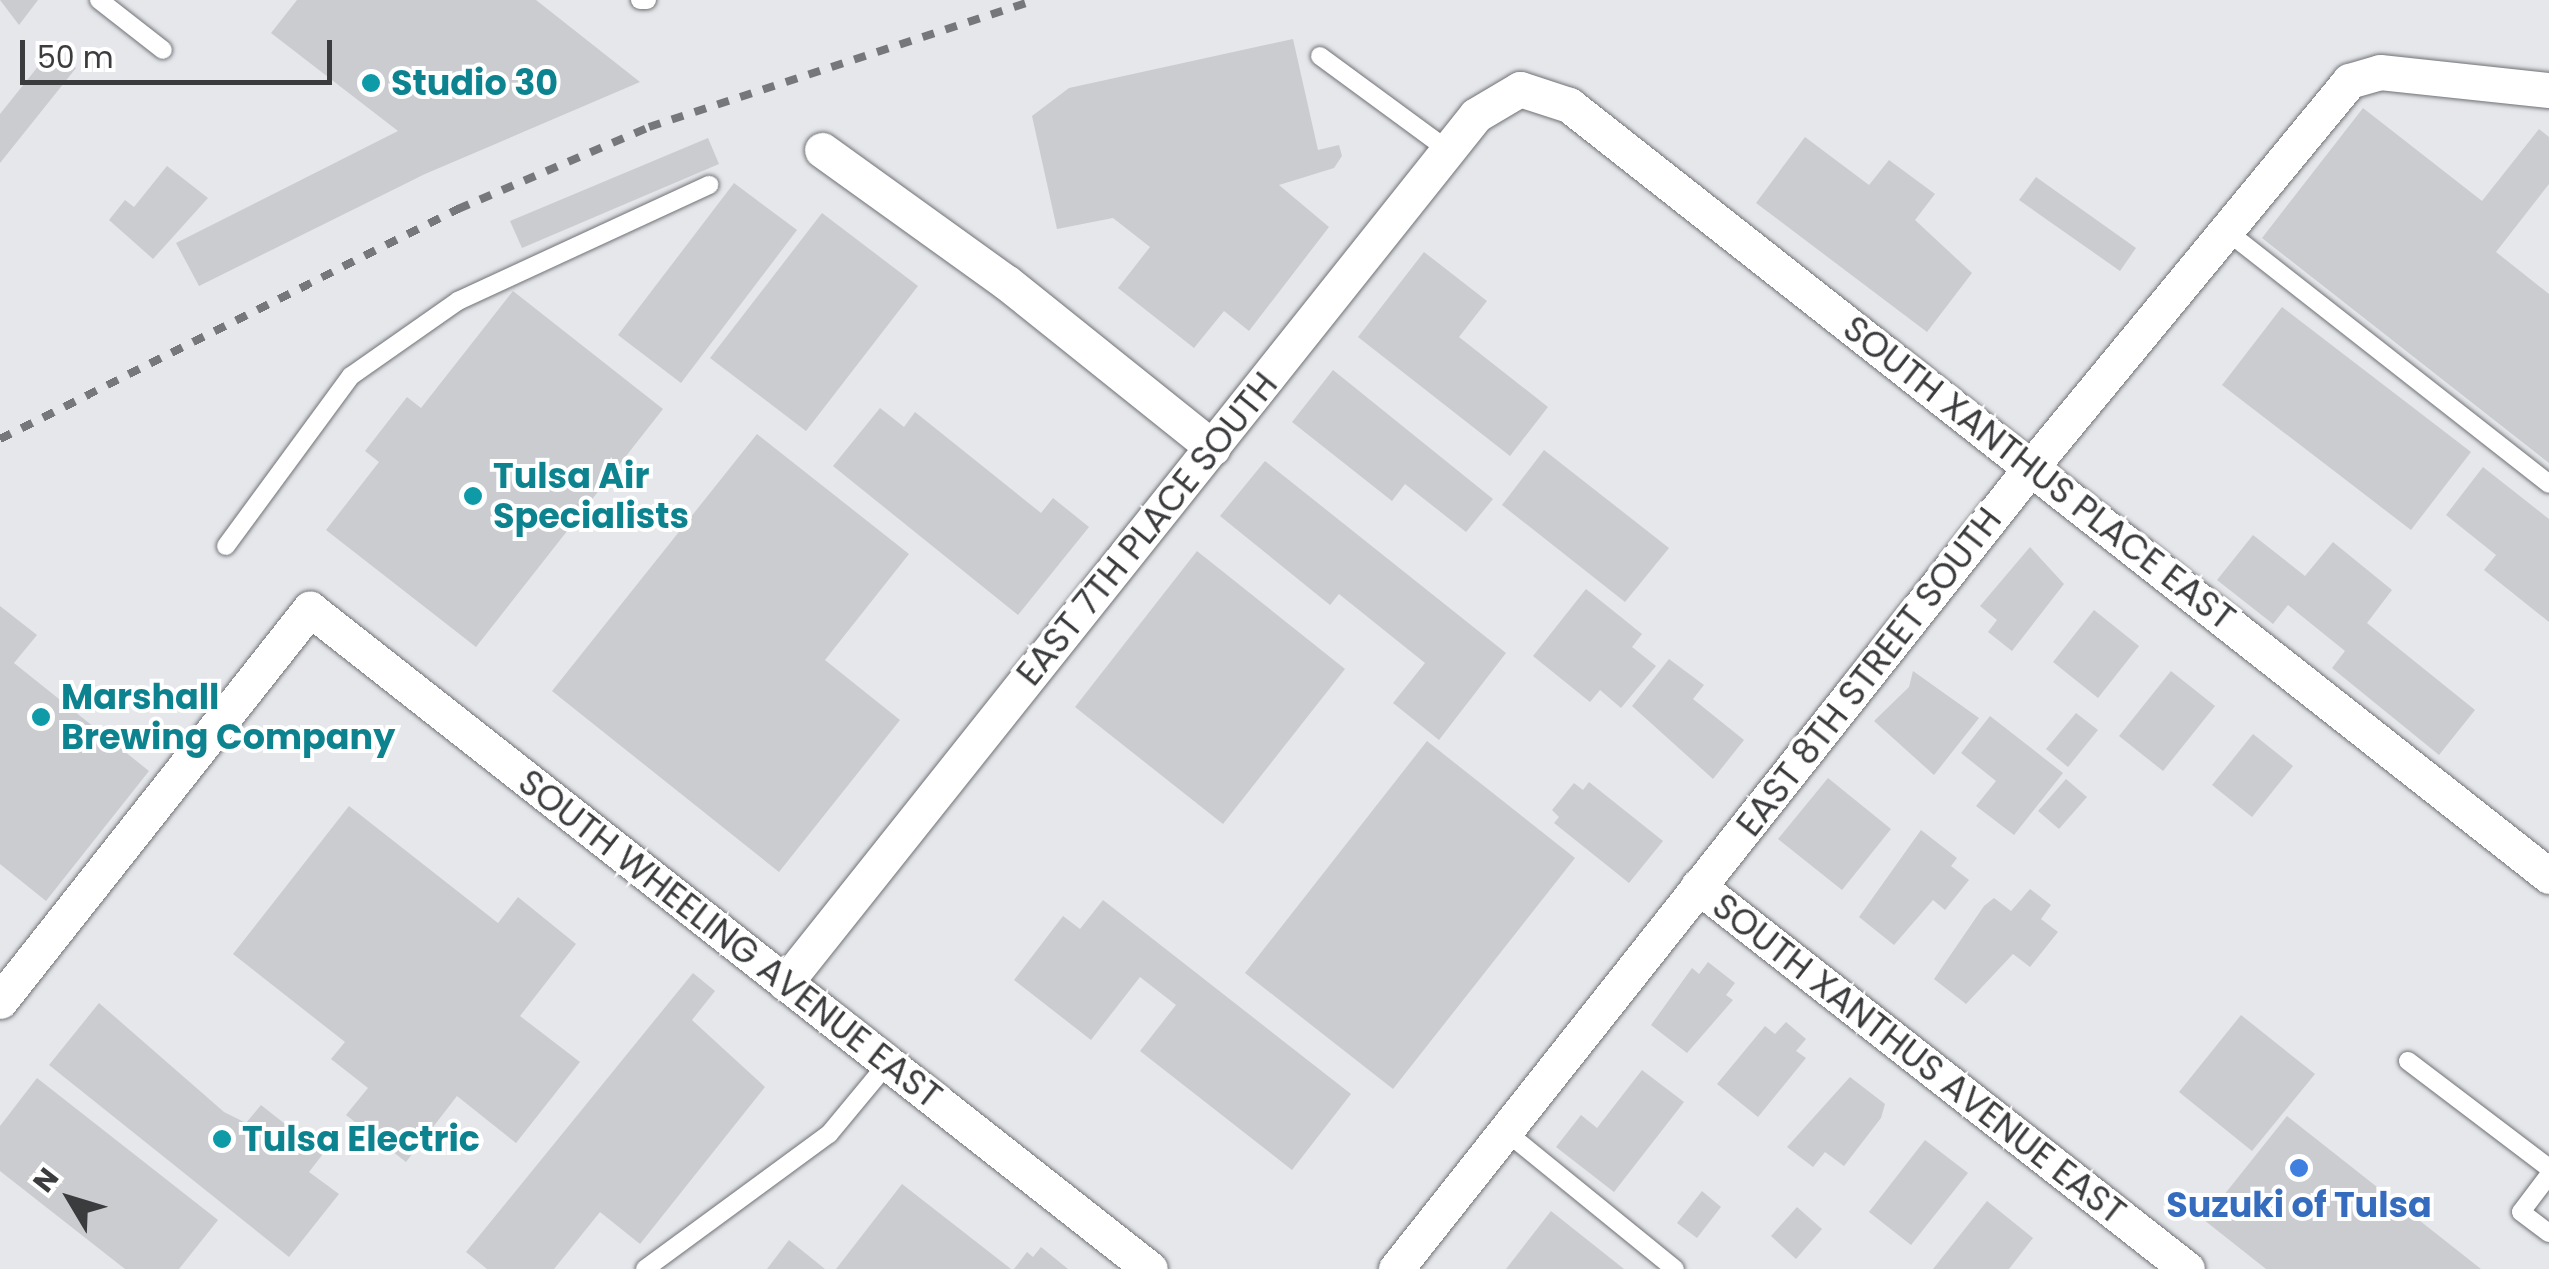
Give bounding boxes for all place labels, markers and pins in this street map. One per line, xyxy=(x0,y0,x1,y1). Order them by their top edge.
place label: Studio 30 xyxy=(391,62,558,104)
marker: Studio 30 xyxy=(360,72,382,94)
place label: Tulsa Air Specialists xyxy=(493,455,689,537)
marker: Tulsa Air Specialists xyxy=(462,485,484,507)
place label: Marshall Brewing Company xyxy=(61,676,395,758)
marker: Marshall Brewing Company xyxy=(30,706,52,728)
place label: Tulsa Electric xyxy=(242,1118,480,1160)
marker: Tulsa Electric xyxy=(211,1128,233,1150)
marker: Suzuki of Tulsa xyxy=(2288,1157,2310,1179)
place label: Suzuki of Tulsa xyxy=(2166,1184,2432,1226)

